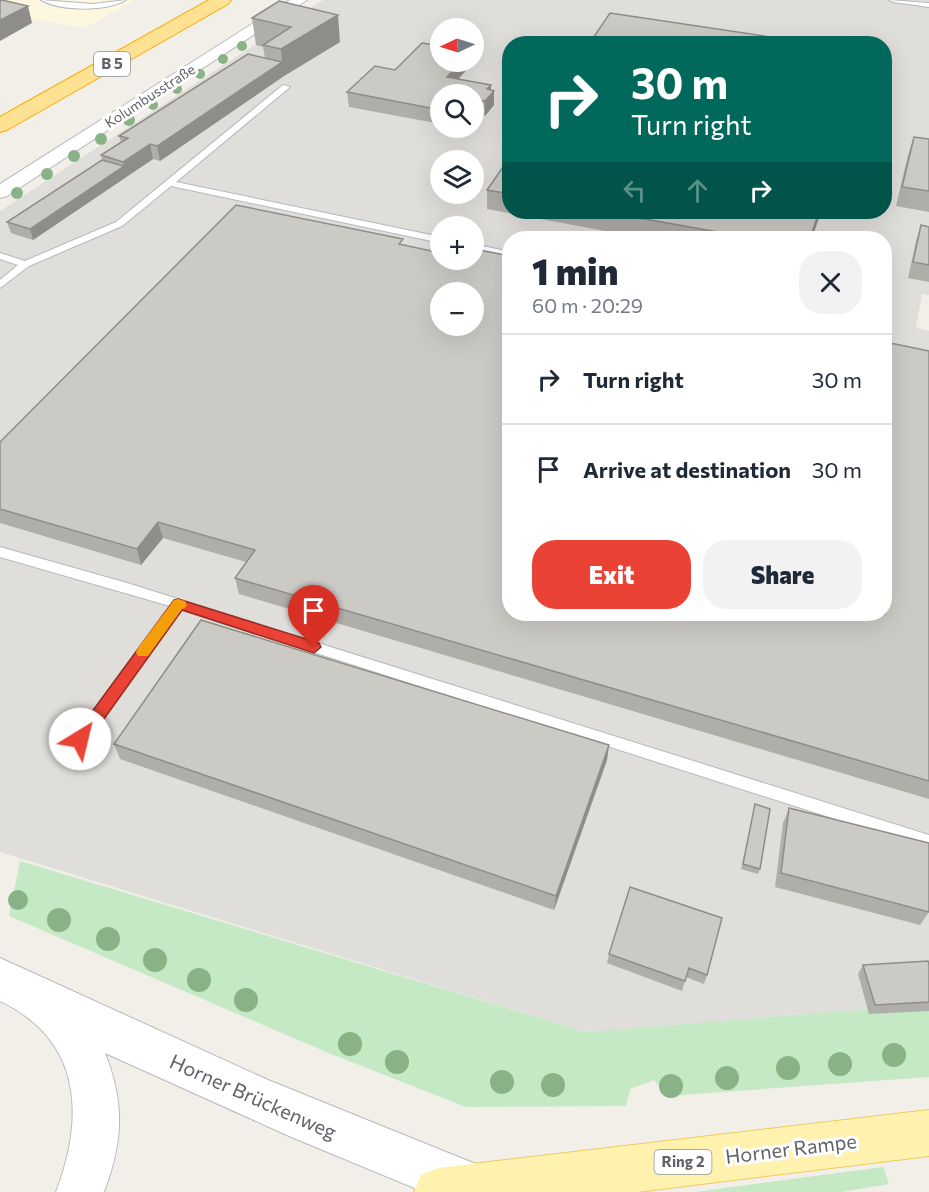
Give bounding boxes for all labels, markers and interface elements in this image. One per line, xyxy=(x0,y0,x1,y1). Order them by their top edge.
north arrow xyxy=(430,18,484,72)
map controls xyxy=(430,18,484,336)
road number: B 5 xyxy=(94,52,130,76)
text: 30 m xyxy=(631,56,728,108)
street label: Kolumbusstraße xyxy=(101,60,198,131)
icon: right xyxy=(532,60,610,138)
button: search xyxy=(430,84,484,138)
text: Turn right xyxy=(631,108,751,141)
button: layers xyxy=(430,150,484,204)
icon: left xyxy=(618,174,651,207)
icon: ahead xyxy=(681,174,714,207)
icon: right xyxy=(744,174,777,207)
button: + xyxy=(430,216,484,270)
text: 1 min xyxy=(532,248,618,292)
button: close xyxy=(799,251,862,314)
button: − xyxy=(430,282,484,336)
text: 60 m · 20:29 xyxy=(532,293,643,317)
icon: right xyxy=(532,363,565,396)
text: Turn right xyxy=(583,366,684,393)
text: 30 m xyxy=(812,366,862,393)
icon: arrive xyxy=(532,453,565,486)
text: Arrive at destination xyxy=(583,456,791,483)
text: 30 m xyxy=(812,456,862,483)
button: Exit xyxy=(532,540,691,609)
button: Share xyxy=(703,540,862,609)
pin xyxy=(288,585,339,647)
icon: arrive xyxy=(297,594,330,627)
position arrow xyxy=(48,707,112,771)
street label: Horner Brückenweg xyxy=(166,1049,341,1144)
street label: Horner Rampe xyxy=(724,1128,858,1168)
road number: Ring 2 xyxy=(654,1150,712,1174)

